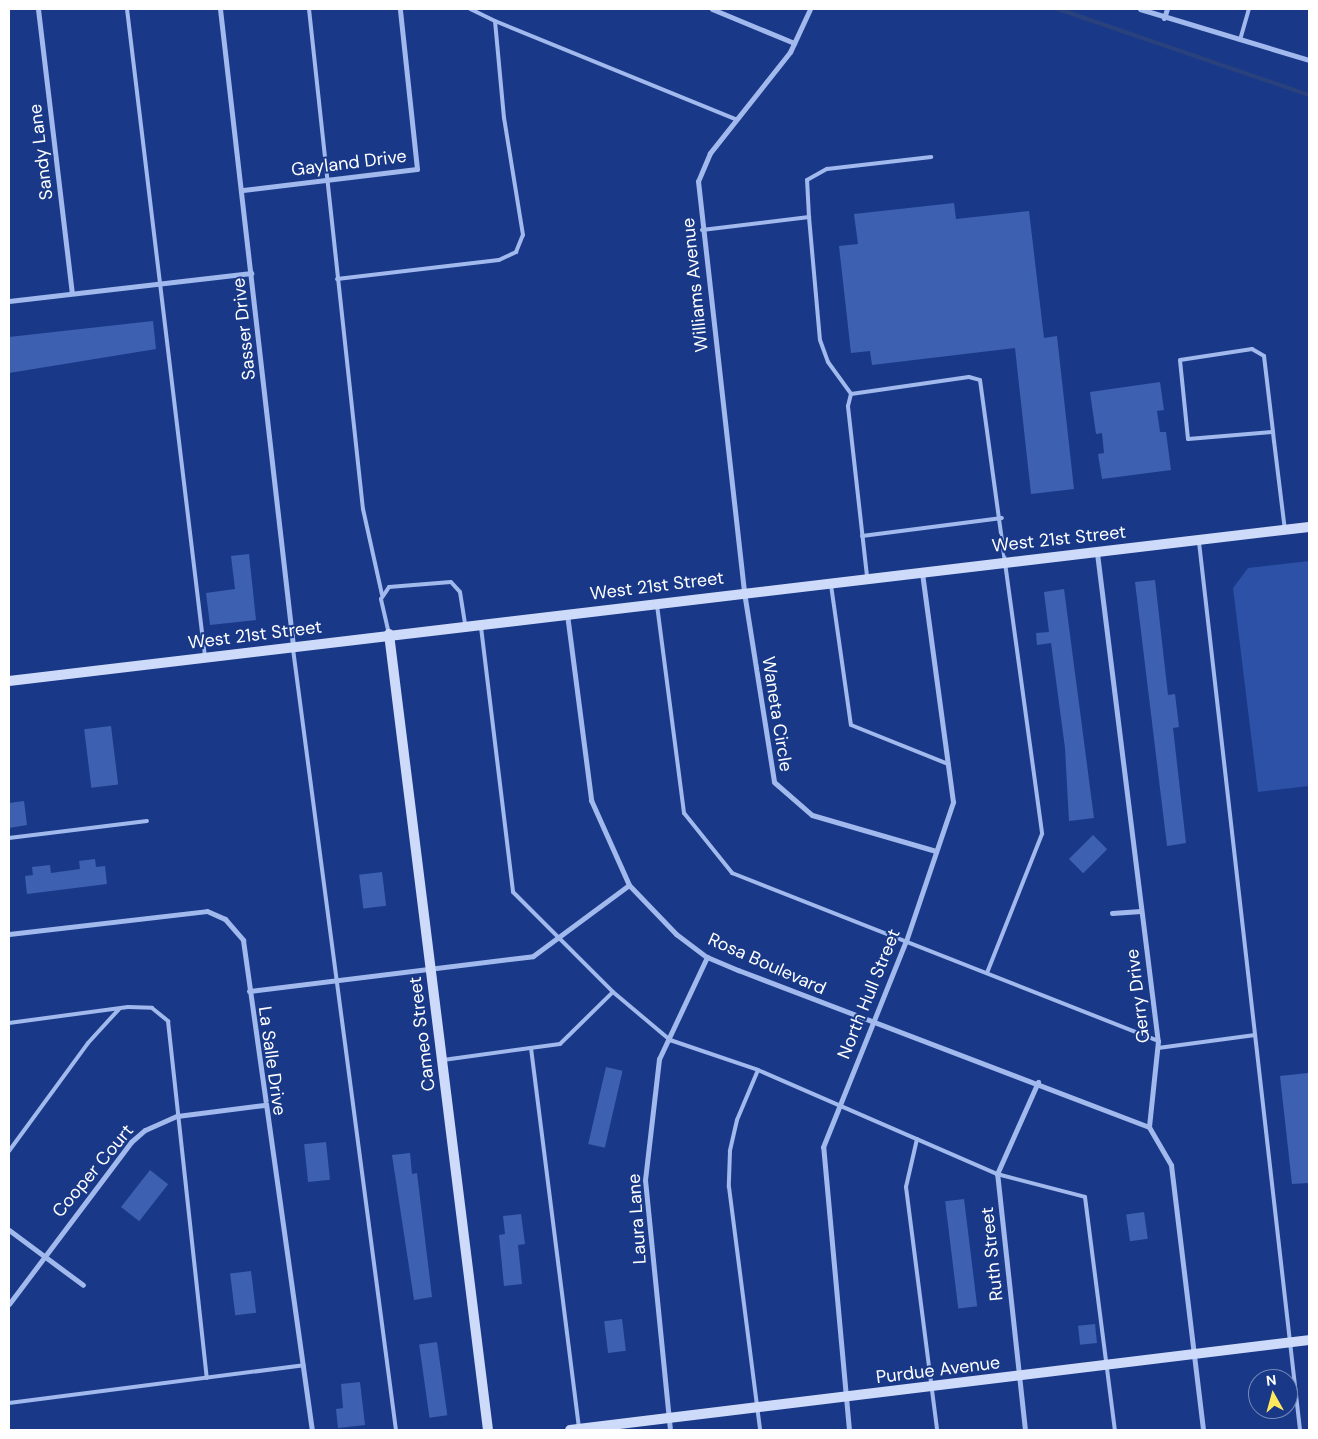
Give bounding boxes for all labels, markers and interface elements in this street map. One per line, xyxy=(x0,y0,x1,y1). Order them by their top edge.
street label: Sandy Lane xyxy=(24,103,58,201)
street label: Gayland Drive xyxy=(290,145,408,181)
street label: Williams Avenue xyxy=(677,217,713,353)
street label: Sasser Drive xyxy=(228,277,260,381)
street label: West 21st Street xyxy=(991,521,1127,557)
street label: West 21st Street xyxy=(589,567,725,605)
street label: West 21st Street xyxy=(187,616,323,654)
street label: Waneta Circle xyxy=(757,655,797,773)
street label: North Hull Street xyxy=(833,926,905,1062)
street label: Rosa Boulevard xyxy=(705,928,829,1000)
street label: Gerry Drive xyxy=(1122,948,1154,1044)
street label: Cameo Street xyxy=(404,975,440,1093)
street label: La Salle Drive xyxy=(254,1005,290,1117)
street label: Cooper Court xyxy=(48,1120,138,1222)
street label: Laura Lane xyxy=(623,1173,651,1265)
street label: Ruth Street xyxy=(976,1206,1008,1302)
street label: Purdue Avenue xyxy=(875,1352,1001,1388)
north arrow xyxy=(1248,1369,1298,1419)
text: N xyxy=(1265,1371,1277,1390)

